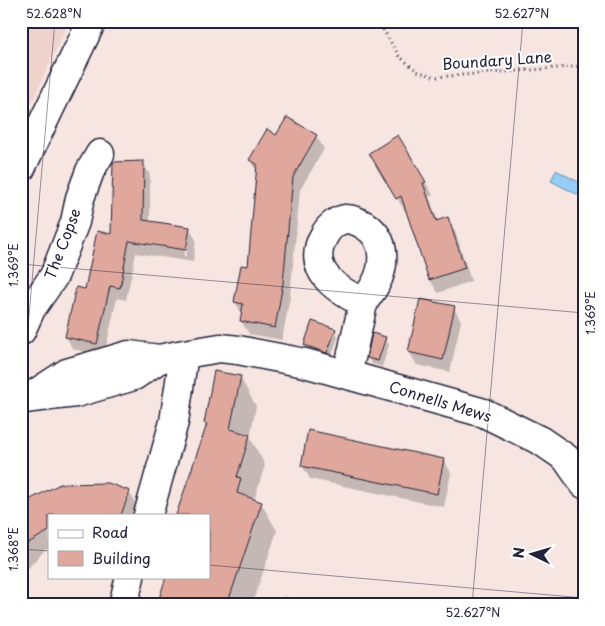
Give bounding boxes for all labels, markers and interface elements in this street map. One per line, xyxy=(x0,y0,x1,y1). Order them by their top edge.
text: 52.628°N xyxy=(26,4,82,22)
text: 52.627°N xyxy=(495,4,550,22)
street label: Boundary Lane xyxy=(441,44,553,75)
street label: The Copse xyxy=(38,205,86,282)
text: 1.369°E xyxy=(4,243,22,287)
text: 1.369°E xyxy=(581,291,599,335)
street label: Connells Mews xyxy=(386,374,495,427)
legend xyxy=(48,514,210,578)
text: Road xyxy=(92,520,128,543)
text: 1.368°E xyxy=(4,527,22,571)
north arrow xyxy=(508,528,558,578)
text: Building xyxy=(92,546,151,569)
text: N xyxy=(508,546,529,559)
text: 52.627°N xyxy=(446,603,501,621)

